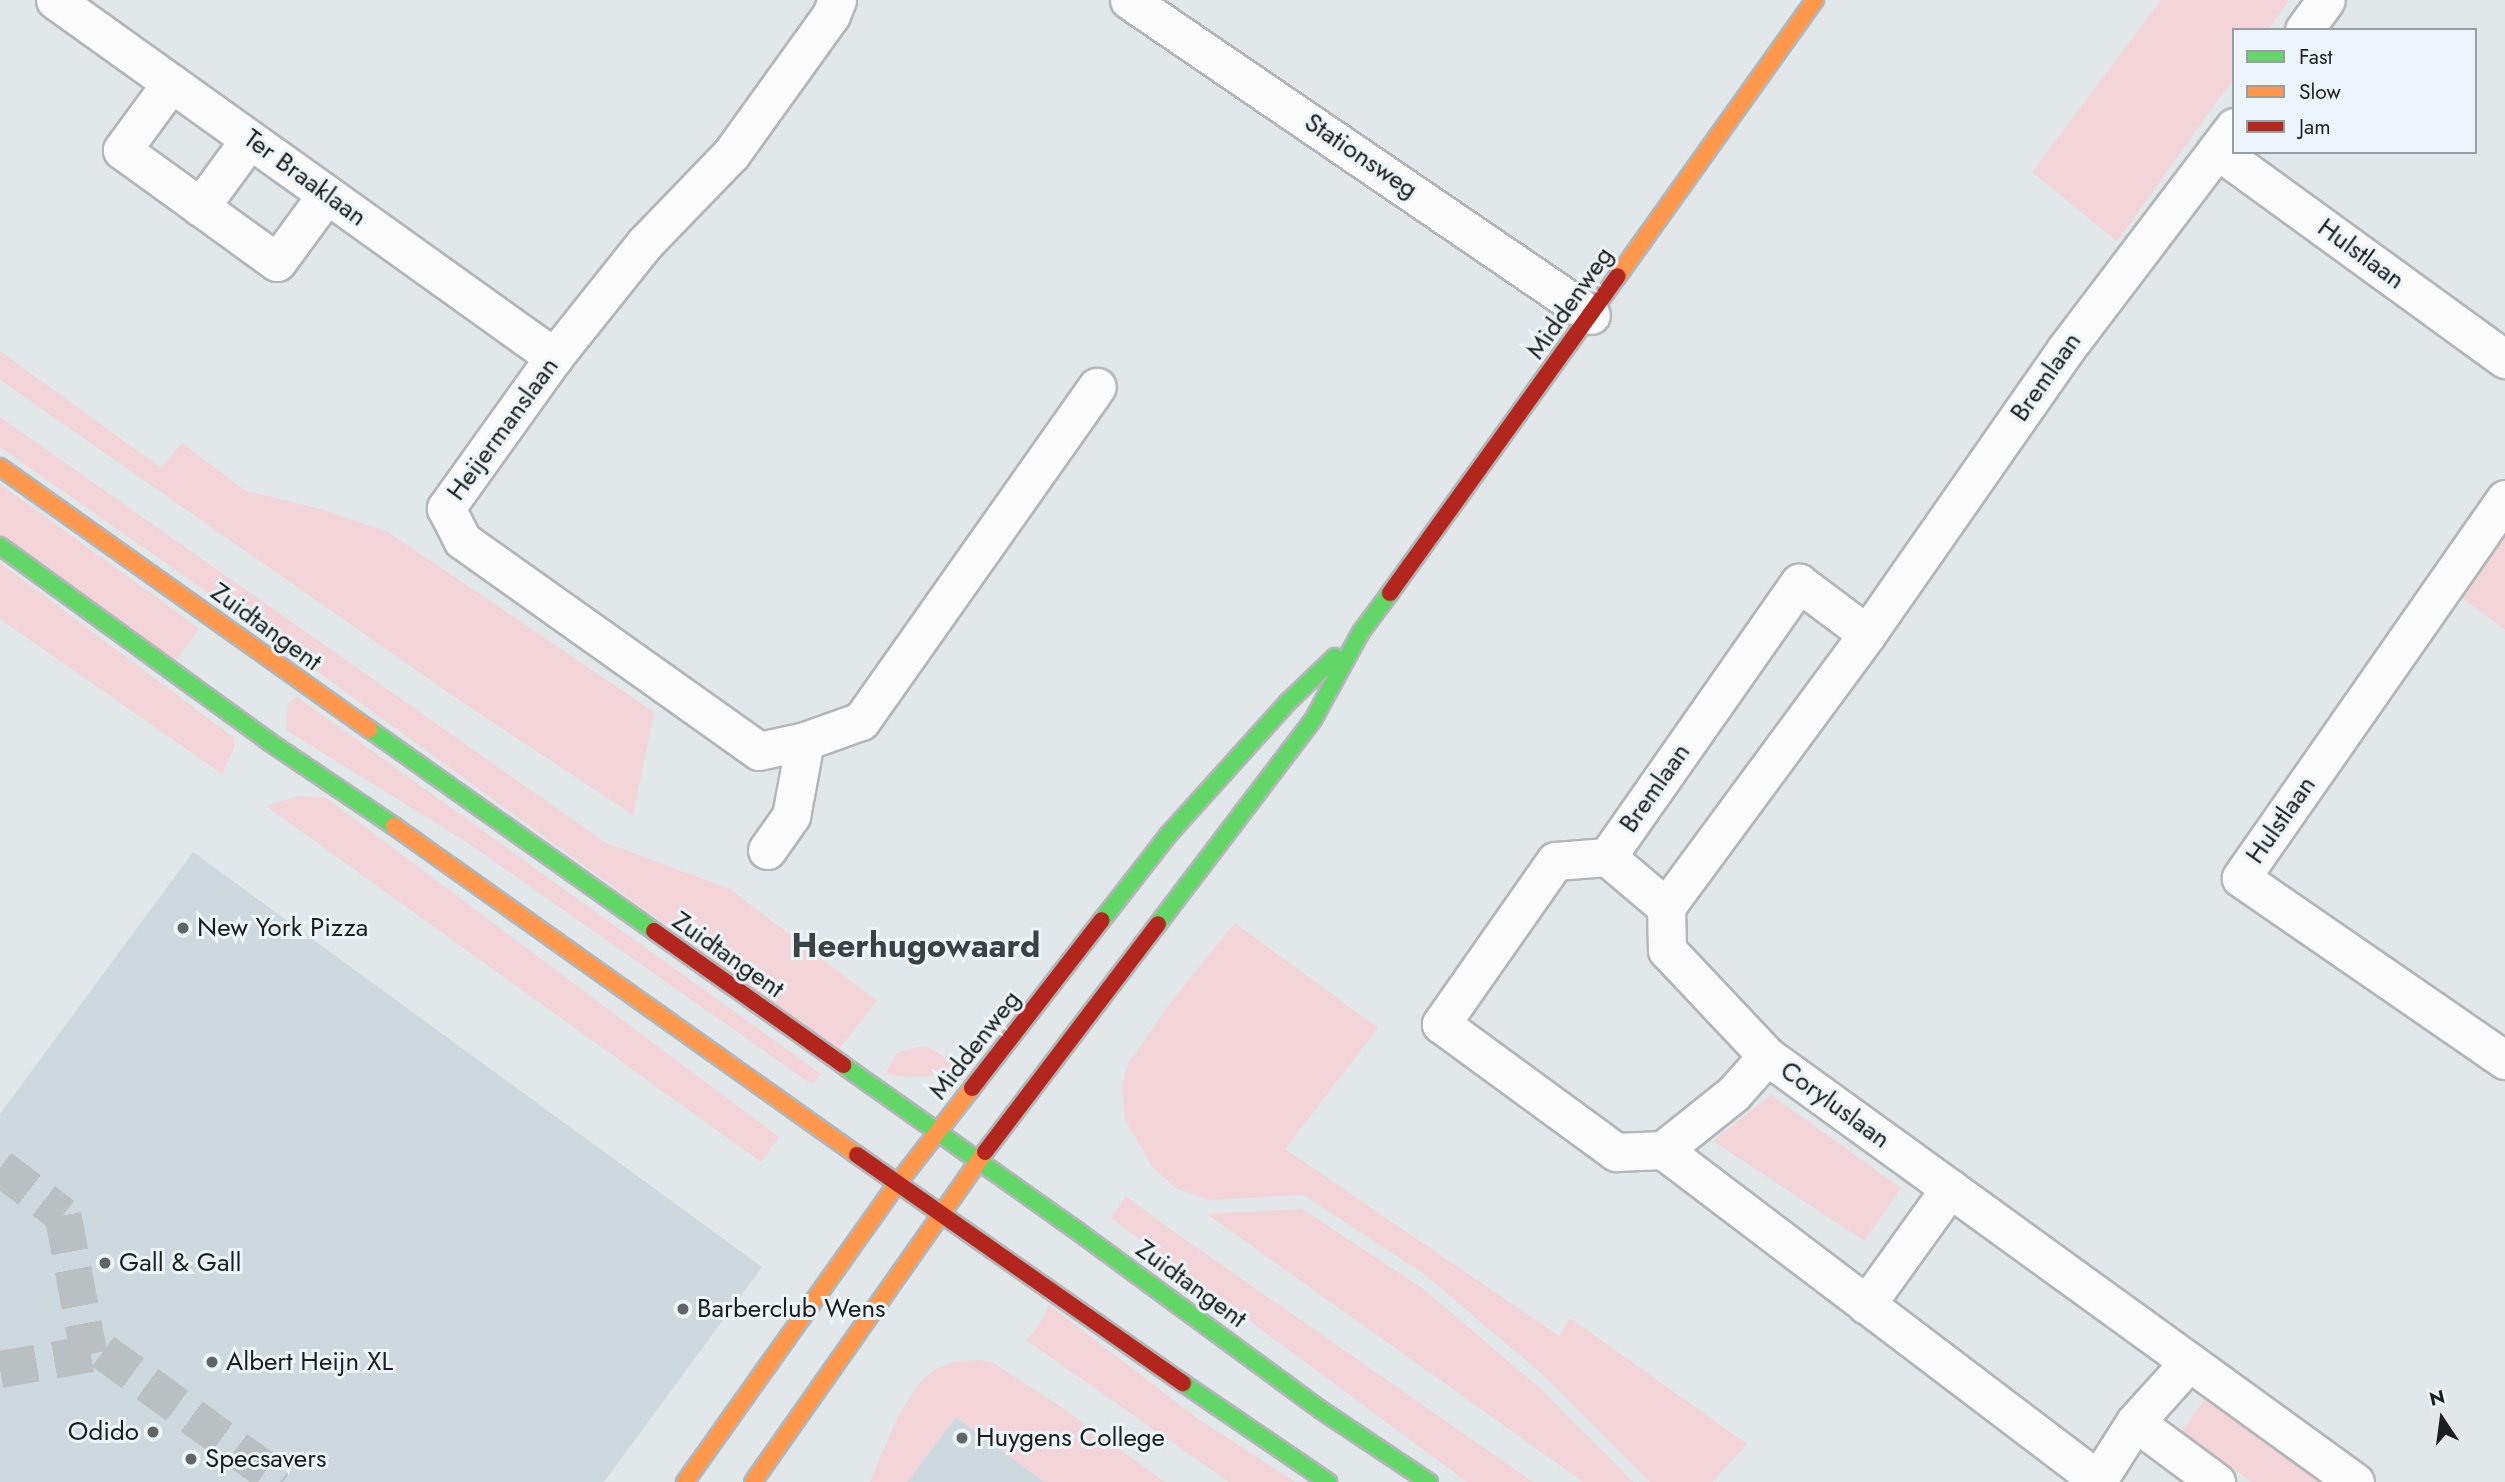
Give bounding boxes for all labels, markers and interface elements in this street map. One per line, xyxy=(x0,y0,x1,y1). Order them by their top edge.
legend xyxy=(2232,28,2477,154)
text: Fast xyxy=(2299,42,2332,72)
text: Slow xyxy=(2299,77,2341,107)
street label: Stationsweg xyxy=(1299,107,1423,205)
text: Jam xyxy=(2299,112,2331,142)
street label: Ter Braaklaan xyxy=(238,123,372,233)
street label: Hulstlaan xyxy=(2312,212,2410,296)
street label: Middenweg xyxy=(1520,241,1620,365)
street label: Bremlaan xyxy=(2004,327,2088,427)
street label: Heijermanslaan xyxy=(441,351,565,507)
street label: Zuidtangent xyxy=(205,576,327,678)
street label: Bremlaan xyxy=(1613,738,1697,838)
street label: Hulstlaan xyxy=(2240,770,2322,870)
street label: Zuidtangent xyxy=(666,905,790,1005)
place label: New York Pizza xyxy=(197,912,368,944)
marker: New York Pizza xyxy=(175,920,191,936)
district label: Heerhugowaard xyxy=(792,926,1040,966)
street label: Middenweg xyxy=(923,984,1027,1106)
street label: Coryluslaan xyxy=(1774,1055,1896,1155)
street label: Zuidtangent xyxy=(1130,1233,1252,1335)
place label: Gall & Gall xyxy=(119,1247,241,1279)
marker: Gall & Gall xyxy=(97,1255,113,1271)
place label: Barberclub Wens xyxy=(697,1293,886,1325)
marker: Barberclub Wens xyxy=(675,1301,691,1317)
place label: Albert Heijn XL xyxy=(226,1346,393,1378)
marker: Albert Heijn XL xyxy=(204,1354,220,1370)
text: N xyxy=(2427,1383,2448,1413)
north arrow xyxy=(2407,1384,2477,1454)
place label: Odido xyxy=(68,1416,139,1448)
place label: Huygens College xyxy=(976,1422,1165,1454)
marker: Odido xyxy=(145,1424,161,1440)
marker: Huygens College xyxy=(954,1430,970,1446)
place label: Specsavers xyxy=(205,1443,327,1475)
marker: Specsavers xyxy=(183,1451,199,1467)

